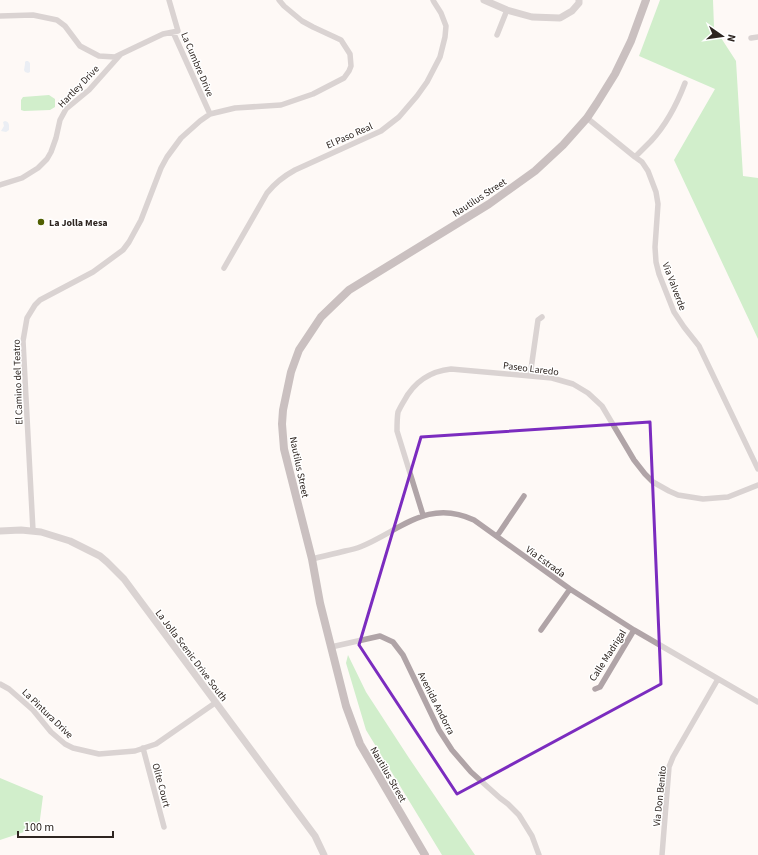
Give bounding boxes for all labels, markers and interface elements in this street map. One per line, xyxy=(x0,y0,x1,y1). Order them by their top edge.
north arrow xyxy=(702,16,742,56)
street label: La Cumbre Drive xyxy=(177,30,217,99)
text: N xyxy=(723,33,739,43)
street label: Hartley Drive xyxy=(55,62,103,111)
street label: El Paso Real xyxy=(324,119,375,152)
street label: Nautilus Street xyxy=(450,175,510,221)
place label: La Jolla Mesa xyxy=(49,216,108,230)
marker: La Jolla Mesa xyxy=(36,217,46,227)
street label: Via Valverde xyxy=(658,260,690,313)
street label: El Camino del Teatro xyxy=(10,339,26,425)
street label: Paseo Laredo xyxy=(502,359,560,379)
street label: Nautilus Street xyxy=(286,435,312,500)
street label: Via Estrada xyxy=(523,543,568,581)
street label: La Jolla Scenic Drive South xyxy=(152,607,231,705)
street label: Calle Madrigal xyxy=(586,627,630,684)
street label: Avenida Andorra xyxy=(414,669,458,737)
street label: La Pintura Drive xyxy=(19,686,76,742)
street label: Nautilus Street xyxy=(367,744,410,805)
street label: Olite Court xyxy=(148,762,174,810)
street label: Via Don Benito xyxy=(650,765,670,827)
scale bar xyxy=(18,813,113,839)
text: 100 m xyxy=(24,819,54,836)

